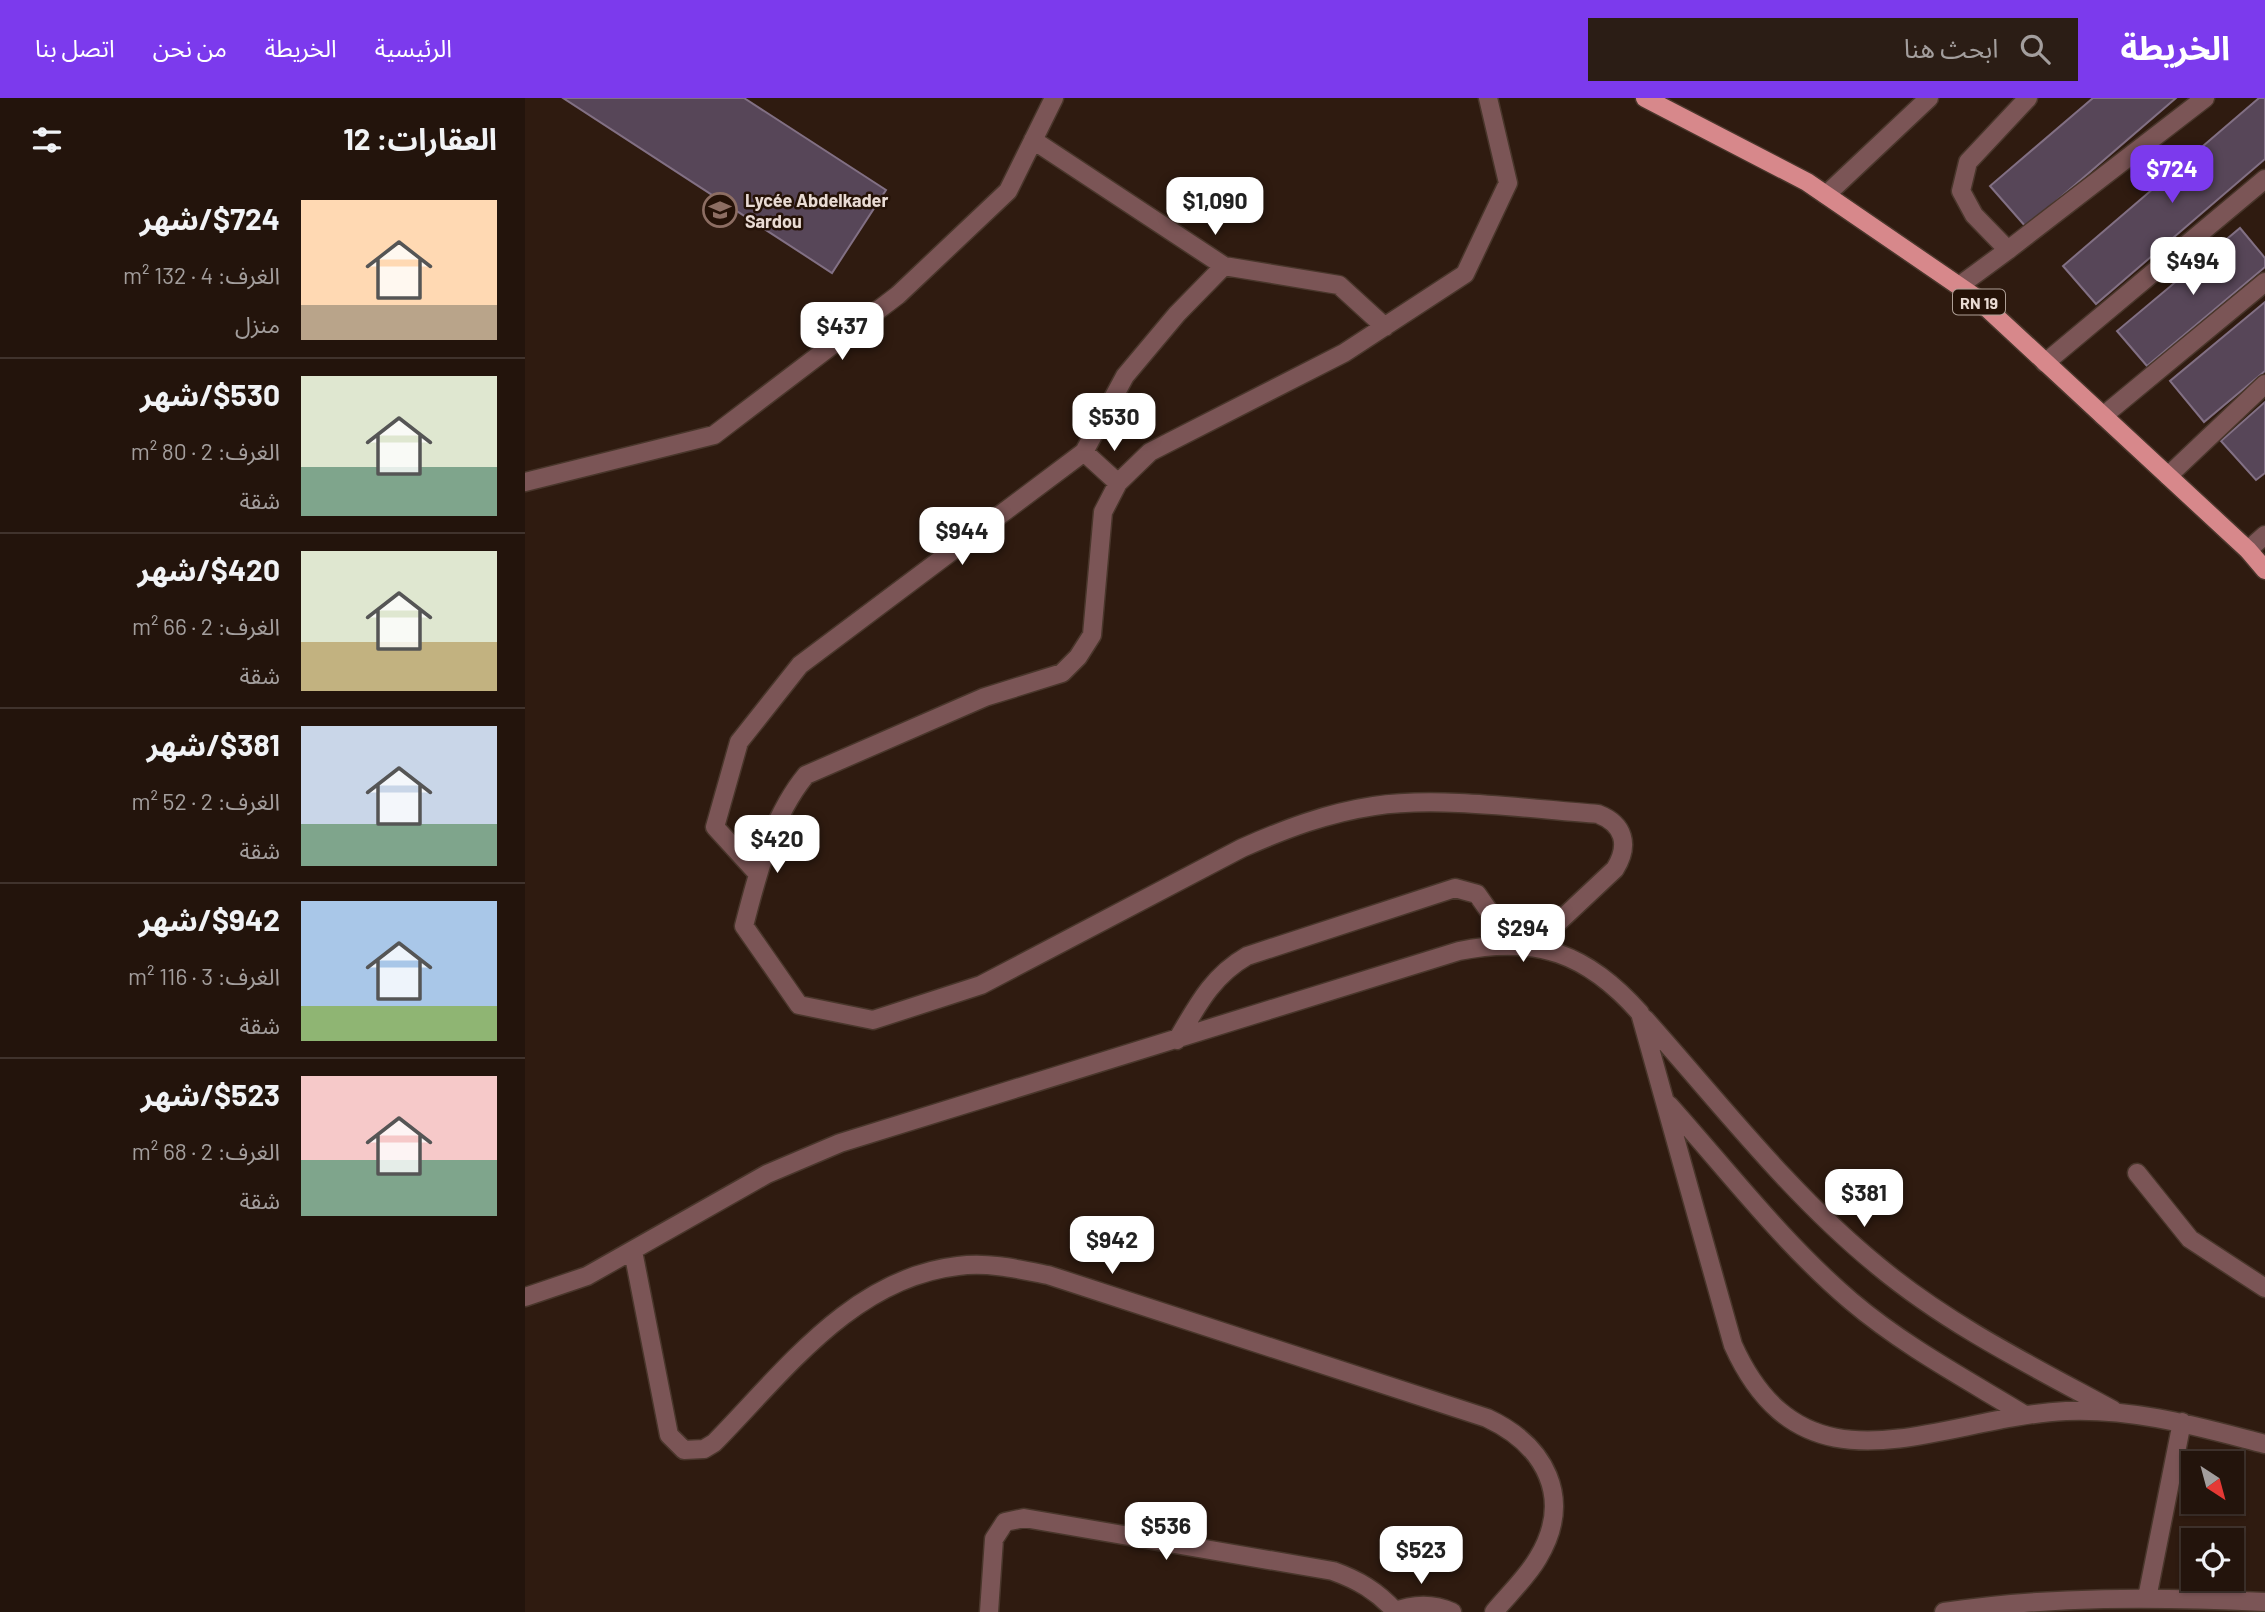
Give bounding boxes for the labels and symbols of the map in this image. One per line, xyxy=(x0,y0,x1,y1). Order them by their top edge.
pin: $724 xyxy=(2131,146,2213,205)
pin: $1,090 xyxy=(1158,178,1272,237)
place label: Lycée Abdelkader Sardou xyxy=(745,189,888,232)
school or university icon: Lycée Abdelkader Sardou xyxy=(701,191,739,229)
pin: $494 xyxy=(2152,238,2234,297)
road number: RN 19 xyxy=(1953,290,2005,314)
pin: $437 xyxy=(801,302,883,362)
pin: $530 xyxy=(1073,394,1155,453)
pin: $944 xyxy=(921,508,1003,567)
pin: $420 xyxy=(736,816,818,875)
pin: $294 xyxy=(1482,904,1564,964)
pin: $381 xyxy=(1823,1170,1905,1229)
pin: $942 xyxy=(1071,1216,1153,1276)
north arrow xyxy=(2181,1451,2243,1514)
pin: $536 xyxy=(1125,1502,1207,1562)
pin: $523 xyxy=(1380,1526,1462,1586)

